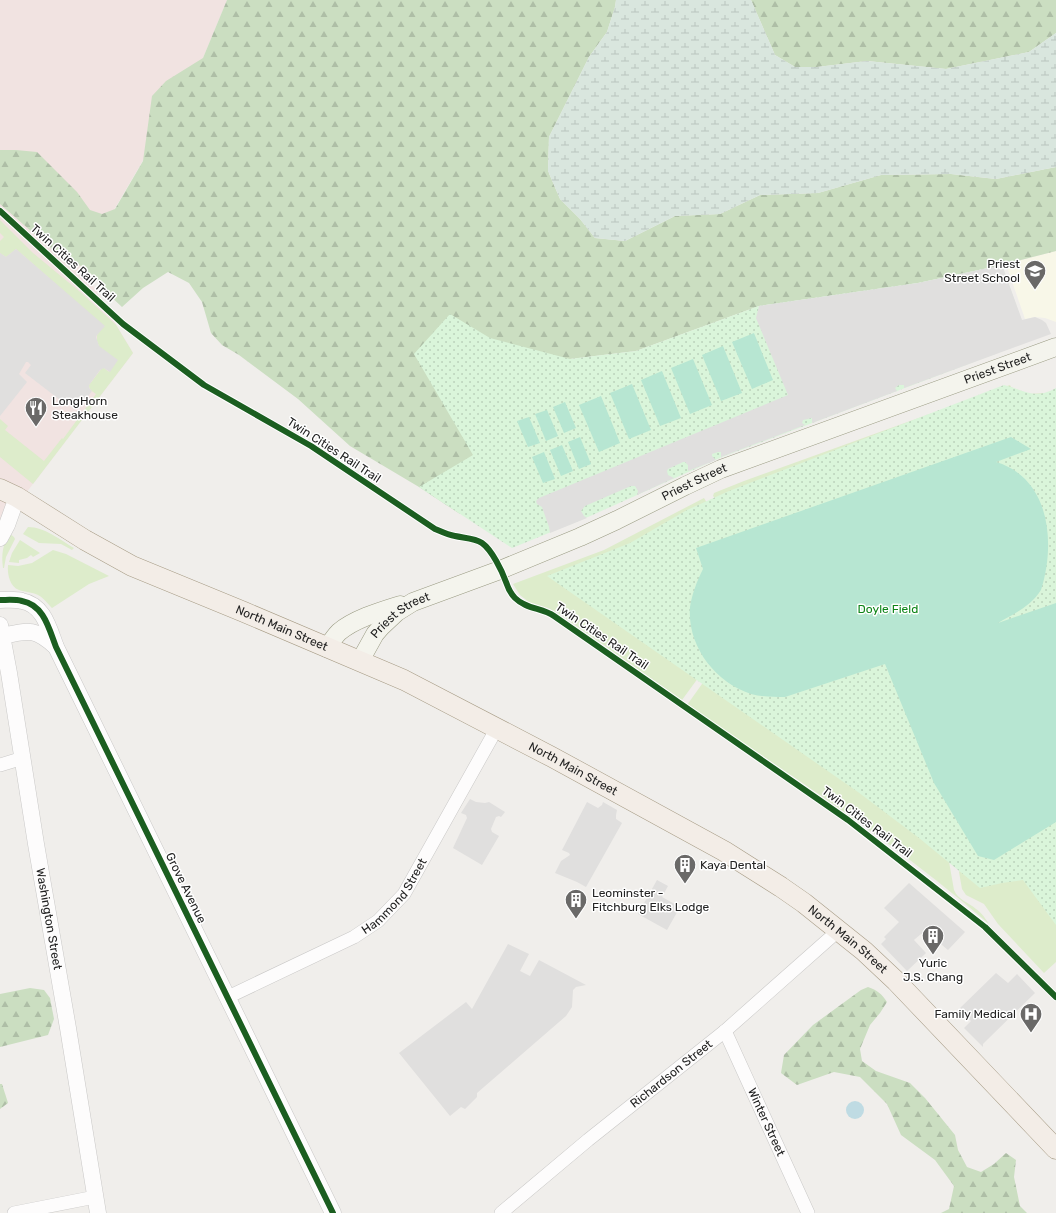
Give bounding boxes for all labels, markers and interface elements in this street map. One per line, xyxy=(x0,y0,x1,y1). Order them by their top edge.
street label: Twin Cities Rail Trail xyxy=(28,221,118,305)
place label: Priest Street School xyxy=(944,257,1020,285)
school or university icon: Priest Street School xyxy=(1022,258,1048,291)
street label: Priest Street xyxy=(962,350,1033,387)
place label: LongHorn Steakhouse xyxy=(52,394,118,422)
restaurant icon: LongHorn Steakhouse xyxy=(23,395,49,428)
street label: Twin Cities Rail Trail xyxy=(285,414,384,486)
street label: Priest Street xyxy=(659,460,729,503)
street label: Priest Street xyxy=(368,589,432,641)
street label: Twin Cities Rail Trail xyxy=(553,600,651,672)
street label: North Main Street xyxy=(234,602,330,654)
park label: Doyle Field xyxy=(858,602,918,616)
street label: North Main Street xyxy=(526,739,620,799)
street label: Twin Cities Rail Trail xyxy=(819,784,915,860)
street label: Grove Avenue xyxy=(163,850,209,926)
building icon: Kaya Dental xyxy=(672,852,698,885)
street label: Hammond Street xyxy=(359,856,430,937)
place label: Kaya Dental xyxy=(700,858,766,872)
street label: Washington Street xyxy=(33,867,65,971)
place label: Leominster - Fitchburg Elks Lodge xyxy=(592,886,710,914)
building icon: Leominster - Fitchburg Elks Lodge xyxy=(563,887,589,920)
street label: North Main Street xyxy=(805,902,890,976)
building icon: Yuric J.S. Chang xyxy=(920,923,946,956)
place label: Yuric J.S. Chang xyxy=(903,956,963,984)
hospital icon: Family Medical xyxy=(1018,1001,1044,1034)
place label: Family Medical xyxy=(935,1007,1016,1021)
street label: Richardson Street xyxy=(627,1037,715,1111)
street label: Winter Street xyxy=(745,1086,788,1158)

